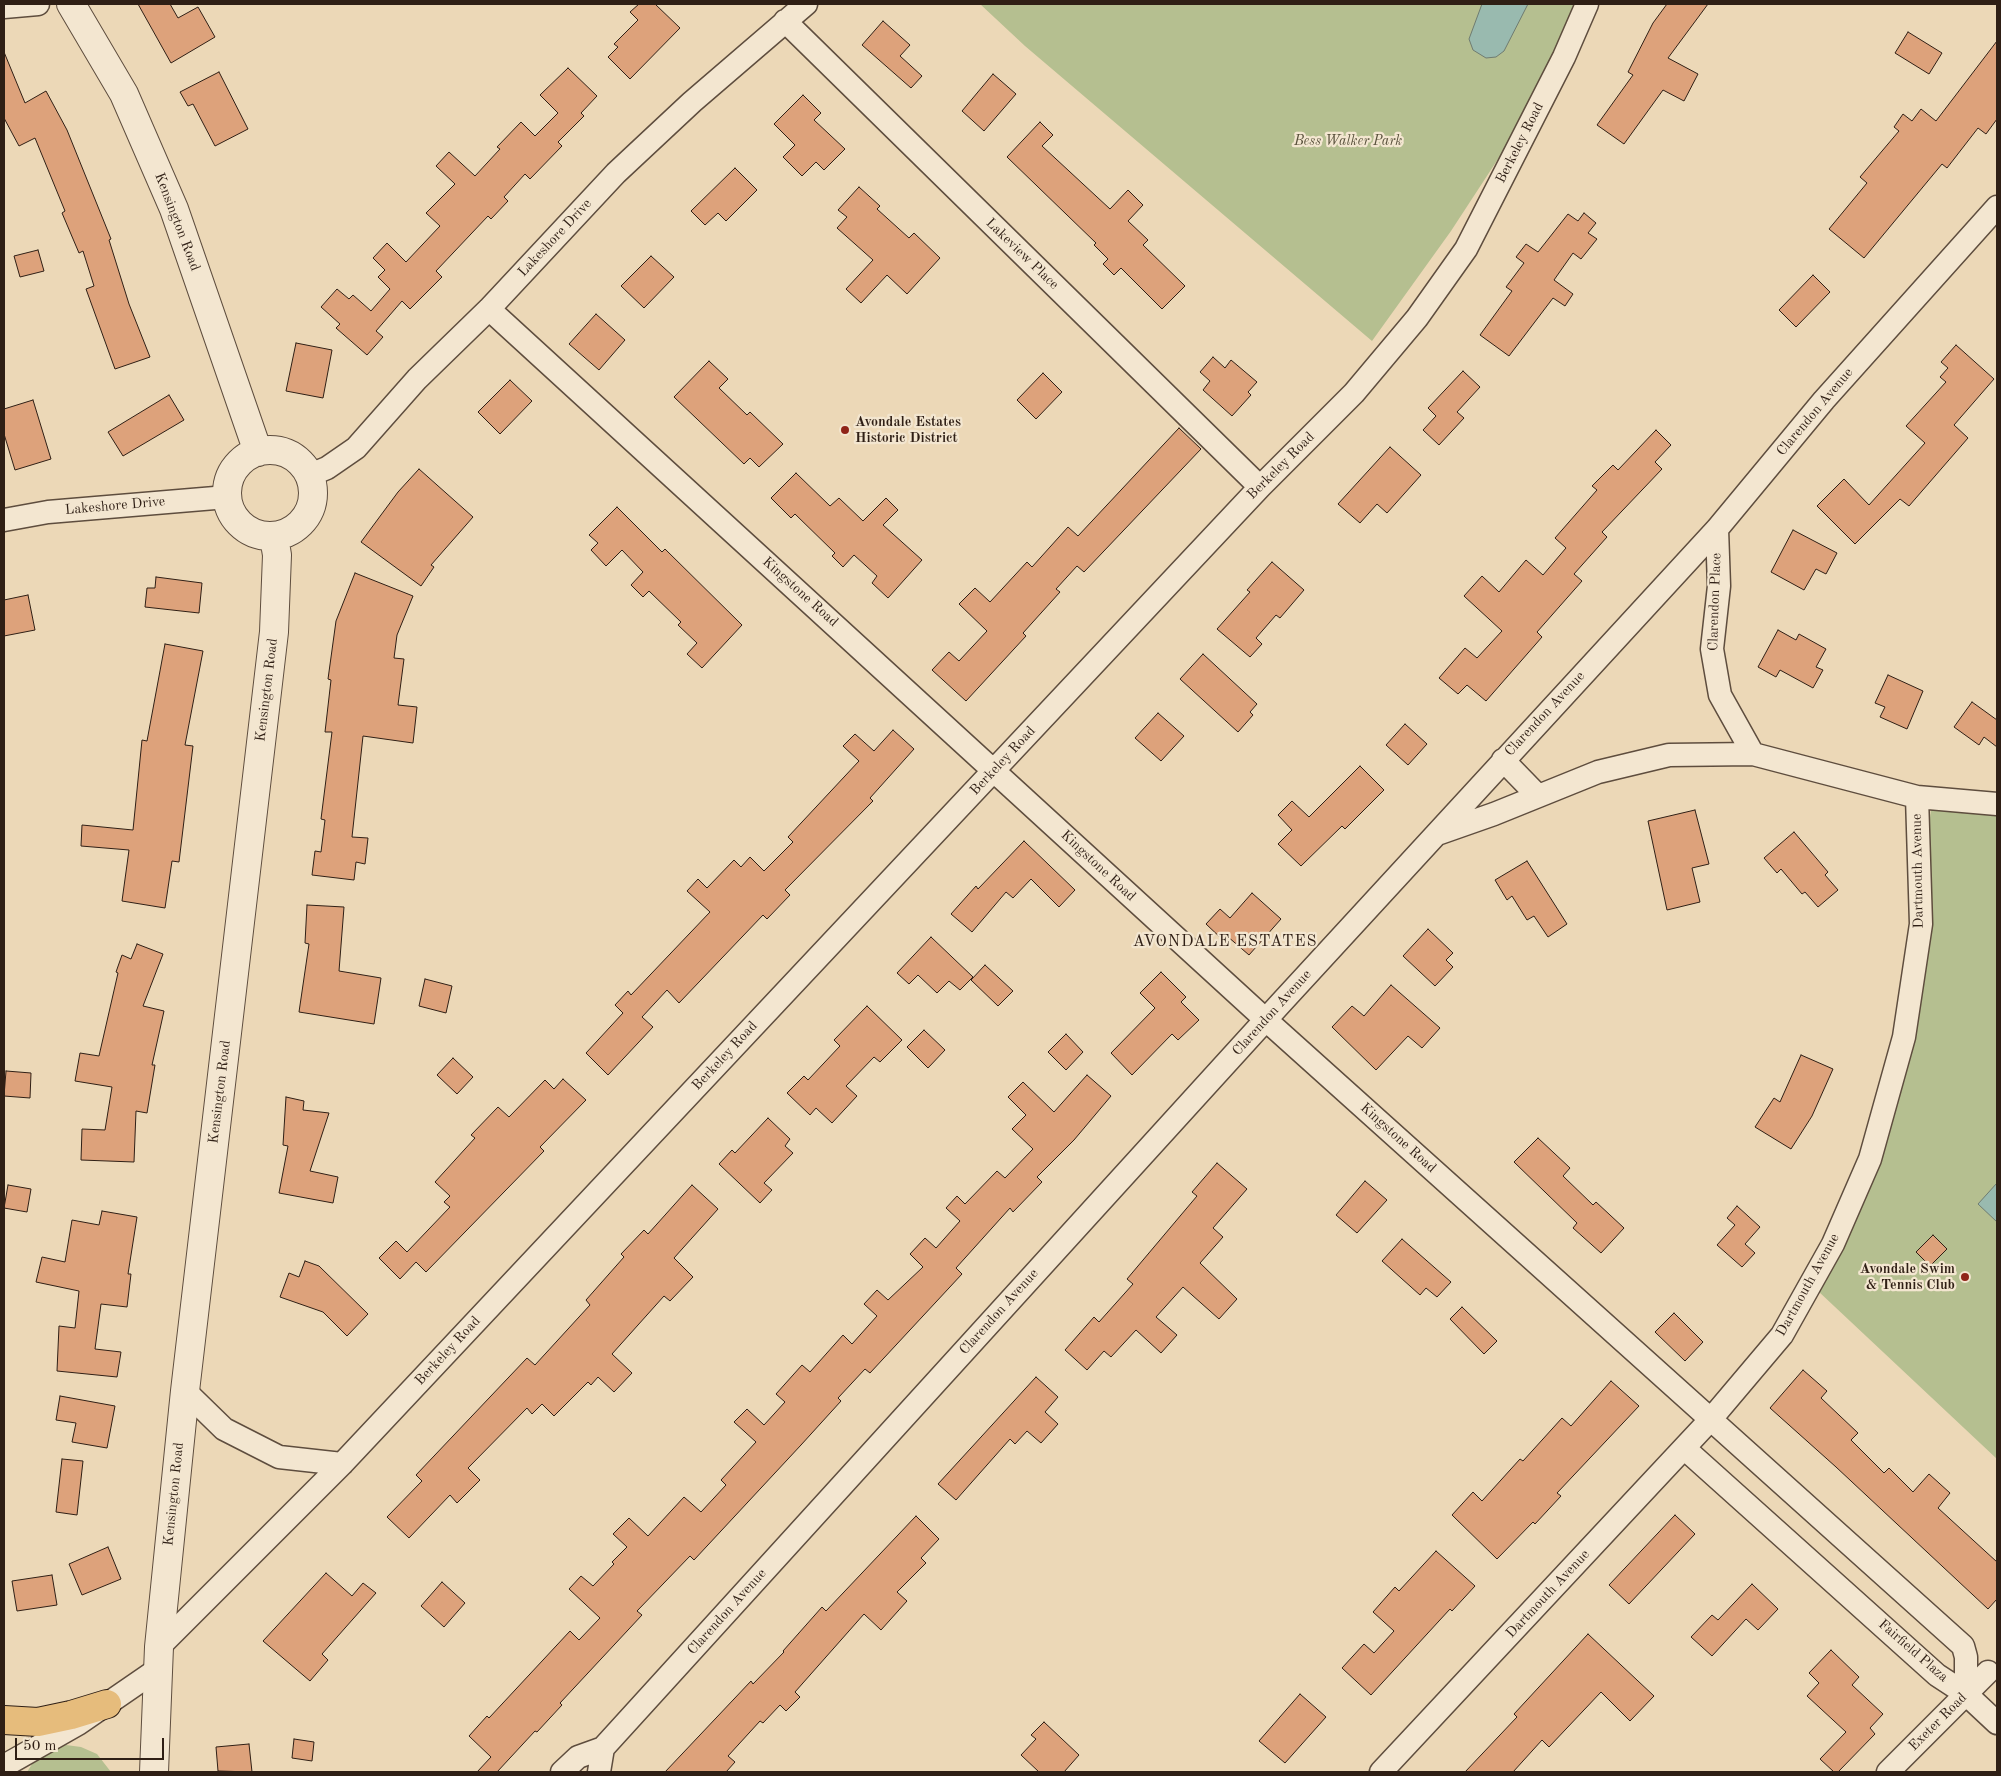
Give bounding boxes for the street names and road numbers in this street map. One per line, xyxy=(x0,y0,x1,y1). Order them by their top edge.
street label: Berkeley Road xyxy=(1492,100,1548,186)
street label: Kensington Road xyxy=(151,170,203,274)
street label: Lakeshore Drive xyxy=(515,196,595,280)
street label: Lakeview Place xyxy=(982,215,1062,293)
street label: Clarendon Avenue xyxy=(1773,364,1857,460)
street label: Berkeley Road xyxy=(1244,429,1318,503)
street label: Lakeshore Drive xyxy=(64,493,166,519)
street label: Kingstone Road xyxy=(759,553,841,631)
street label: Clarendon Place xyxy=(1705,553,1725,651)
street label: Kensington Road xyxy=(252,637,282,743)
street label: Clarendon Avenue xyxy=(1501,668,1589,760)
street label: Berkeley Road xyxy=(967,723,1039,799)
street label: Dartmouth Avenue xyxy=(1909,813,1927,929)
street label: Kingstone Road xyxy=(1057,827,1139,905)
street label: Clarendon Avenue xyxy=(1229,967,1315,1059)
street label: Berkeley Road xyxy=(689,1018,761,1094)
street label: Kensington Road xyxy=(205,1039,235,1145)
street label: Kingstone Road xyxy=(1357,1099,1439,1177)
street label: Dartmouth Avenue xyxy=(1773,1231,1843,1339)
street label: Clarendon Avenue xyxy=(956,1266,1042,1358)
street label: Berkeley Road xyxy=(412,1313,484,1389)
street label: Kensington Road xyxy=(160,1441,188,1547)
street label: Dartmouth Avenue xyxy=(1503,1546,1593,1642)
street label: Clarendon Avenue xyxy=(684,1566,770,1658)
street label: Fairfield Plaza xyxy=(1875,1616,1951,1686)
street label: Exeter Road xyxy=(1905,1689,1971,1755)

